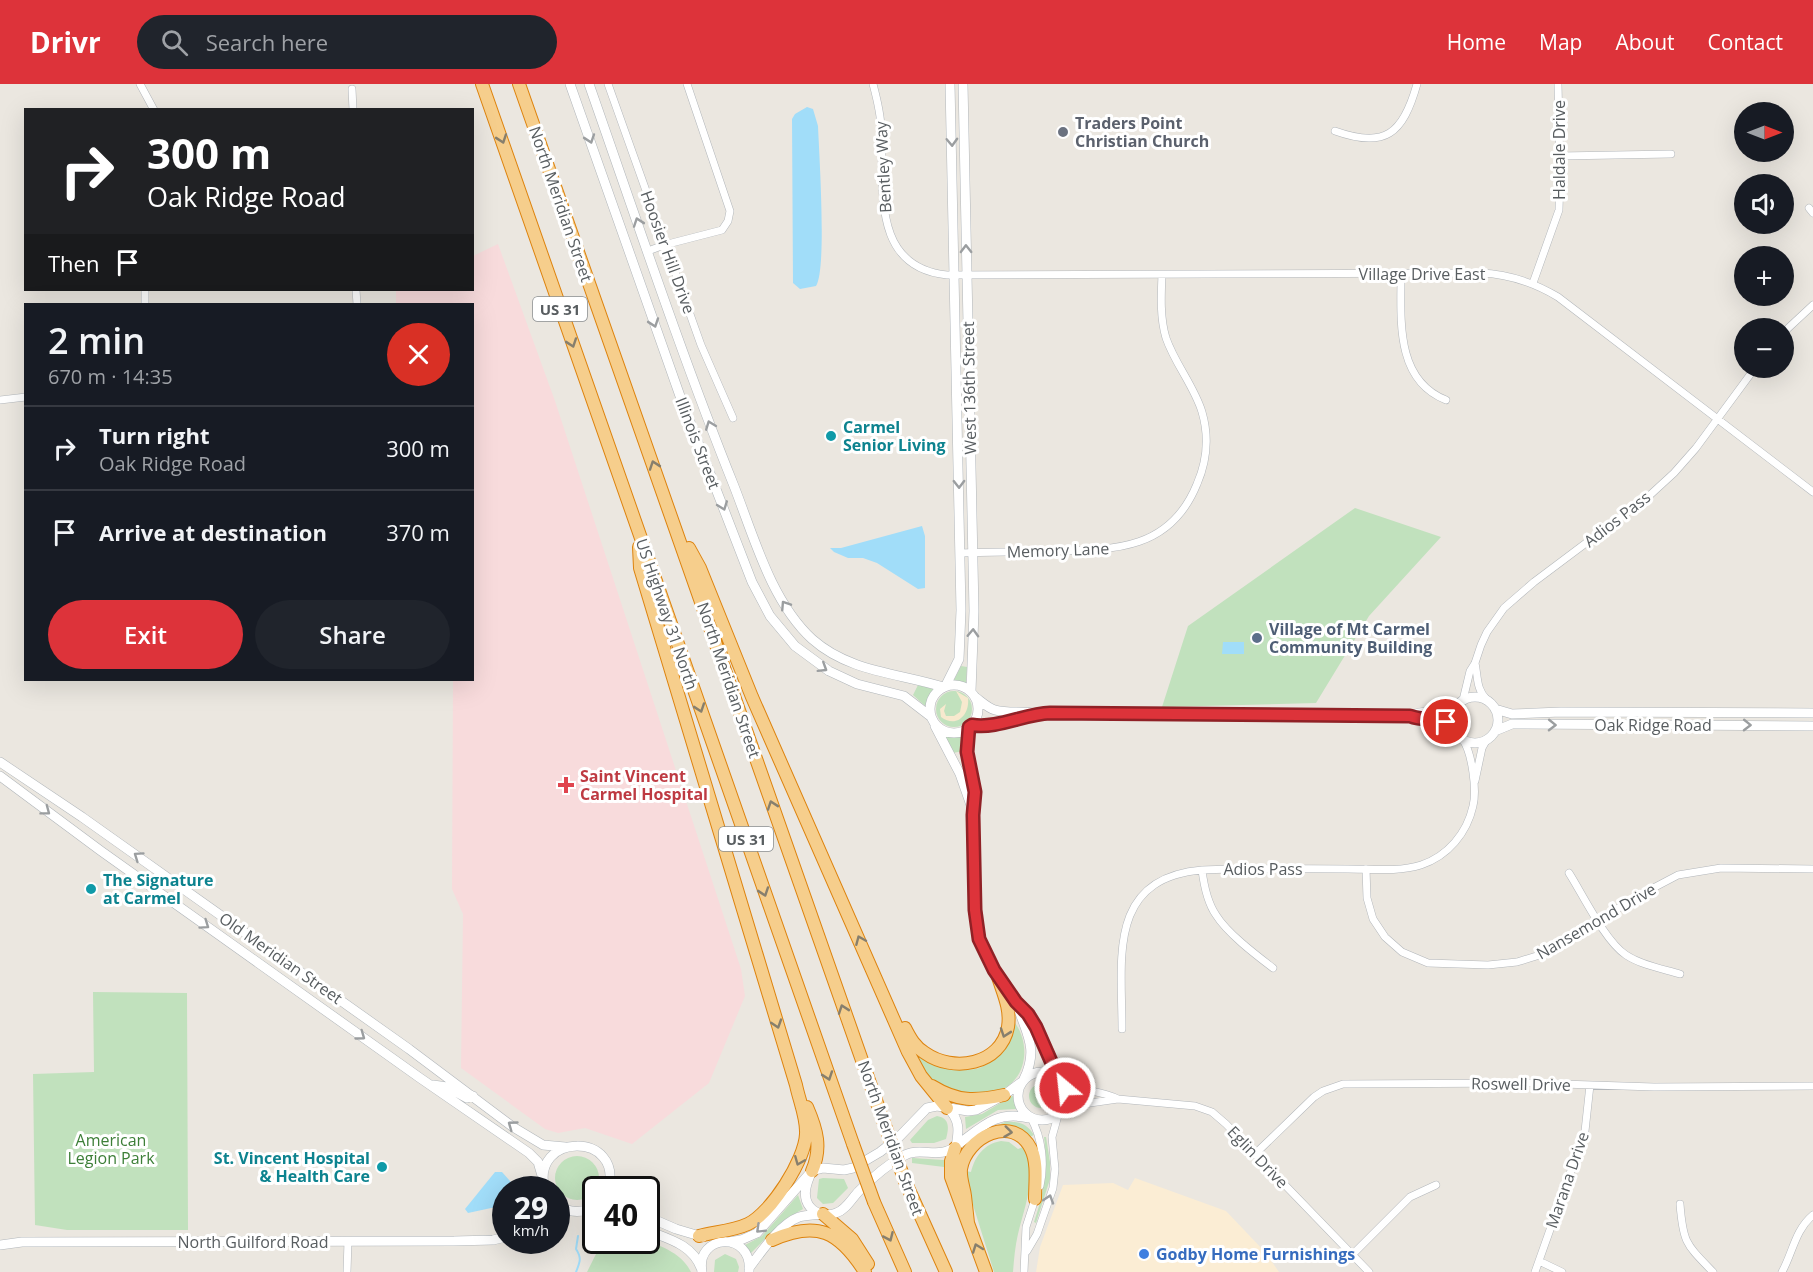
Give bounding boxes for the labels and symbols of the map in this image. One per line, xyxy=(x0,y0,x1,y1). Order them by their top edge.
street label: Haldale Drive xyxy=(1548,100,1570,200)
north arrow xyxy=(1734,102,1794,162)
place label: Traders Point Christian Church xyxy=(1075,112,1209,152)
street label: Bentley Way xyxy=(870,120,896,213)
street label: North Meridian Street xyxy=(524,123,598,285)
marker: Traders Point Christian Church xyxy=(1056,125,1070,139)
one-way arrow xyxy=(494,133,507,144)
one-way arrow xyxy=(582,133,595,144)
one-way arrow xyxy=(946,138,958,147)
street label: Hoosier Hill Drive xyxy=(635,187,701,317)
one-way arrow xyxy=(632,217,645,228)
one-way arrow xyxy=(960,244,973,253)
street label: Village Drive East xyxy=(1359,263,1486,285)
road number: US 31 xyxy=(533,297,587,321)
one-way arrow xyxy=(647,317,660,328)
street label: West 136th Street xyxy=(957,321,981,455)
one-way arrow xyxy=(565,337,578,348)
street label: Illinois Street xyxy=(670,394,726,492)
place label: Carmel Senior Living xyxy=(843,416,945,456)
one-way arrow xyxy=(705,421,717,432)
marker: Carmel Senior Living xyxy=(824,429,838,443)
one-way arrow xyxy=(648,461,661,471)
one-way arrow xyxy=(953,480,965,489)
street label: Adios Pass xyxy=(1579,486,1655,552)
one-way arrow xyxy=(716,500,728,511)
street label: US Highway 31 North xyxy=(631,535,703,693)
street label: Memory Lane xyxy=(1006,537,1110,563)
street label: North Meridian Street xyxy=(692,599,766,761)
one-way arrow xyxy=(780,601,792,611)
place label: Village of Mt Carmel Community Building xyxy=(1269,618,1432,658)
one-way arrow xyxy=(967,628,979,637)
marker: Village of Mt Carmel Community Building xyxy=(1250,631,1264,645)
one-way arrow xyxy=(817,660,828,671)
pin xyxy=(1420,696,1471,747)
one-way arrow xyxy=(692,702,705,713)
street label: Oak Ridge Road xyxy=(1594,714,1712,736)
one-way arrow xyxy=(1547,718,1556,731)
one-way arrow xyxy=(1742,719,1751,731)
place label: Saint Vincent Carmel Hospital xyxy=(580,765,708,805)
marker: Saint Vincent Carmel Hospital xyxy=(557,776,575,794)
one-way arrow xyxy=(767,800,780,811)
one-way arrow xyxy=(40,804,51,815)
road number: US 31 xyxy=(719,827,773,851)
one-way arrow xyxy=(133,852,144,863)
street label: Adios Pass xyxy=(1223,858,1303,880)
place label: The Signature at Carmel xyxy=(103,869,213,909)
street label: Nansemond Drive xyxy=(1532,878,1660,964)
marker: The Signature at Carmel xyxy=(84,882,98,896)
one-way arrow xyxy=(757,886,769,897)
street label: Old Meridian Street xyxy=(215,907,347,1009)
one-way arrow xyxy=(198,918,209,929)
one-way arrow xyxy=(855,936,867,947)
one-way arrow xyxy=(838,1004,851,1015)
one-way arrow xyxy=(769,1018,782,1029)
one-way arrow xyxy=(999,1027,1012,1038)
one-way arrow xyxy=(355,1029,366,1040)
position arrow xyxy=(1033,1056,1097,1120)
street label: North Meridian Street xyxy=(853,1058,929,1219)
one-way arrow xyxy=(821,1070,834,1081)
street label: Roswell Drive xyxy=(1471,1072,1571,1096)
street label: Eglin Drive xyxy=(1223,1121,1293,1193)
one-way arrow xyxy=(508,1122,519,1133)
one-way arrow xyxy=(1003,1125,1013,1138)
park label: American Legion Park xyxy=(67,1129,155,1169)
street label: Marana Drive xyxy=(1540,1129,1594,1231)
place label: St. Vincent Hospital & Health Care xyxy=(214,1147,370,1187)
one-way arrow xyxy=(794,1155,806,1166)
marker: St. Vincent Hospital & Health Care xyxy=(375,1160,389,1174)
speed limit sign: 40 xyxy=(582,1176,660,1254)
one-way arrow xyxy=(1042,1194,1055,1205)
one-way arrow xyxy=(756,1221,767,1232)
street label: North Guilford Road xyxy=(177,1231,329,1253)
one-way arrow xyxy=(882,1231,894,1242)
one-way arrow xyxy=(972,1243,984,1254)
place label: Godby Home Furnishings xyxy=(1156,1243,1355,1265)
marker: Godby Home Furnishings xyxy=(1137,1247,1151,1261)

